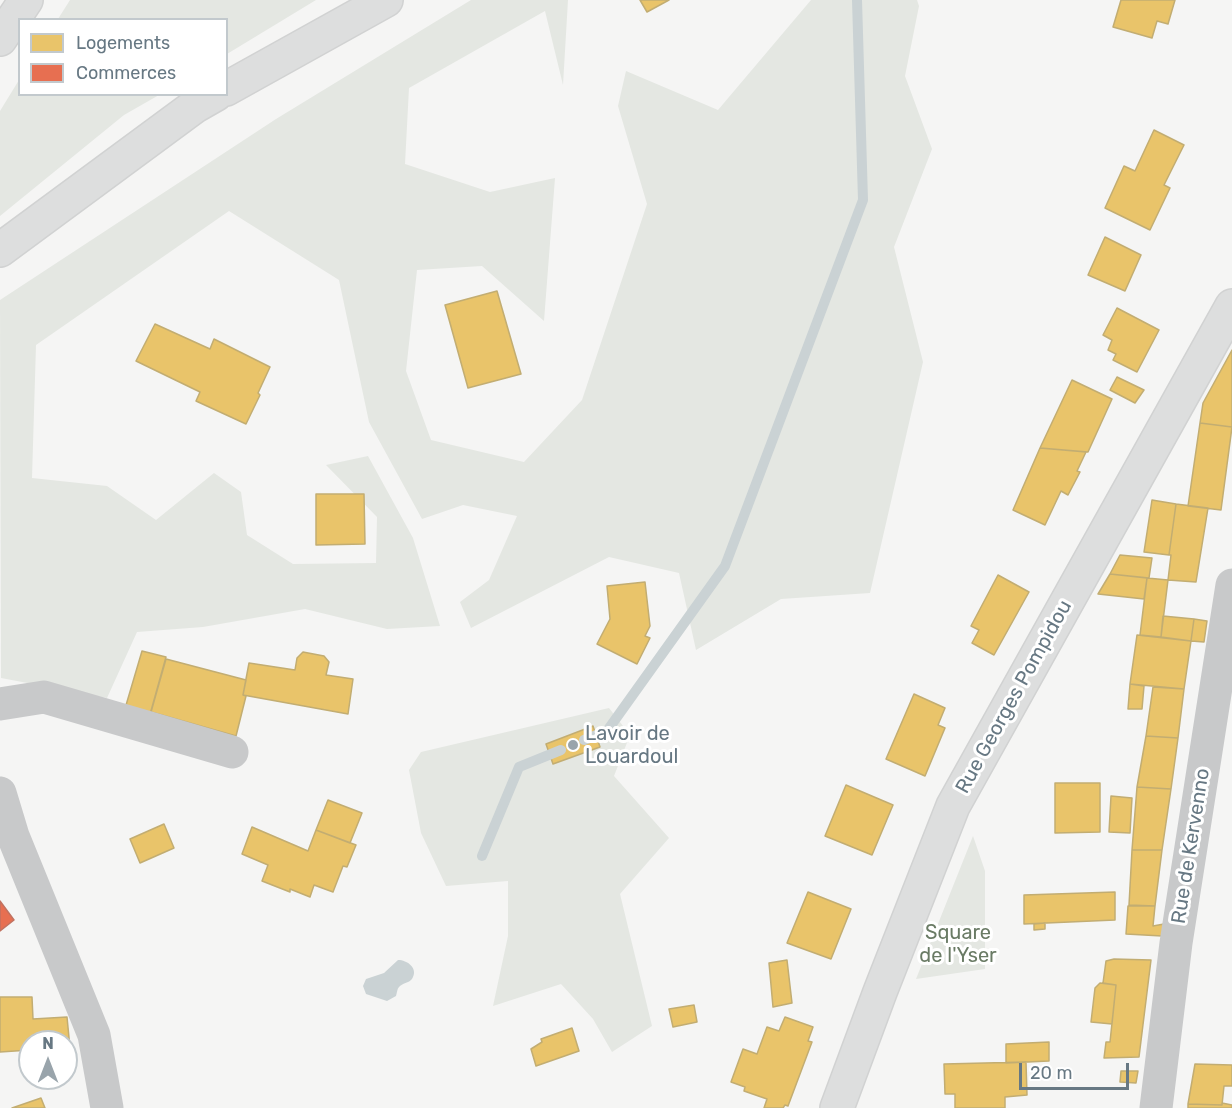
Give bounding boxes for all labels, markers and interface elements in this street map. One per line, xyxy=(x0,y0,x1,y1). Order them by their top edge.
legend xyxy=(18,18,228,96)
text: Logements xyxy=(76,32,170,54)
text: Commerces xyxy=(76,62,176,84)
street label: Rue Georges Pompidou xyxy=(951,596,1077,798)
place label: Lavoir de Louardoul xyxy=(585,722,678,769)
marker: Lavoir de Louardoul xyxy=(566,738,580,752)
street label: Rue de Kervenno xyxy=(1167,767,1215,925)
park label: Square de l'Yser xyxy=(919,921,997,968)
north arrow xyxy=(18,1030,78,1090)
text: N xyxy=(42,1034,54,1053)
scale bar xyxy=(1022,1051,1132,1089)
text: 20 m xyxy=(1030,1062,1072,1084)

